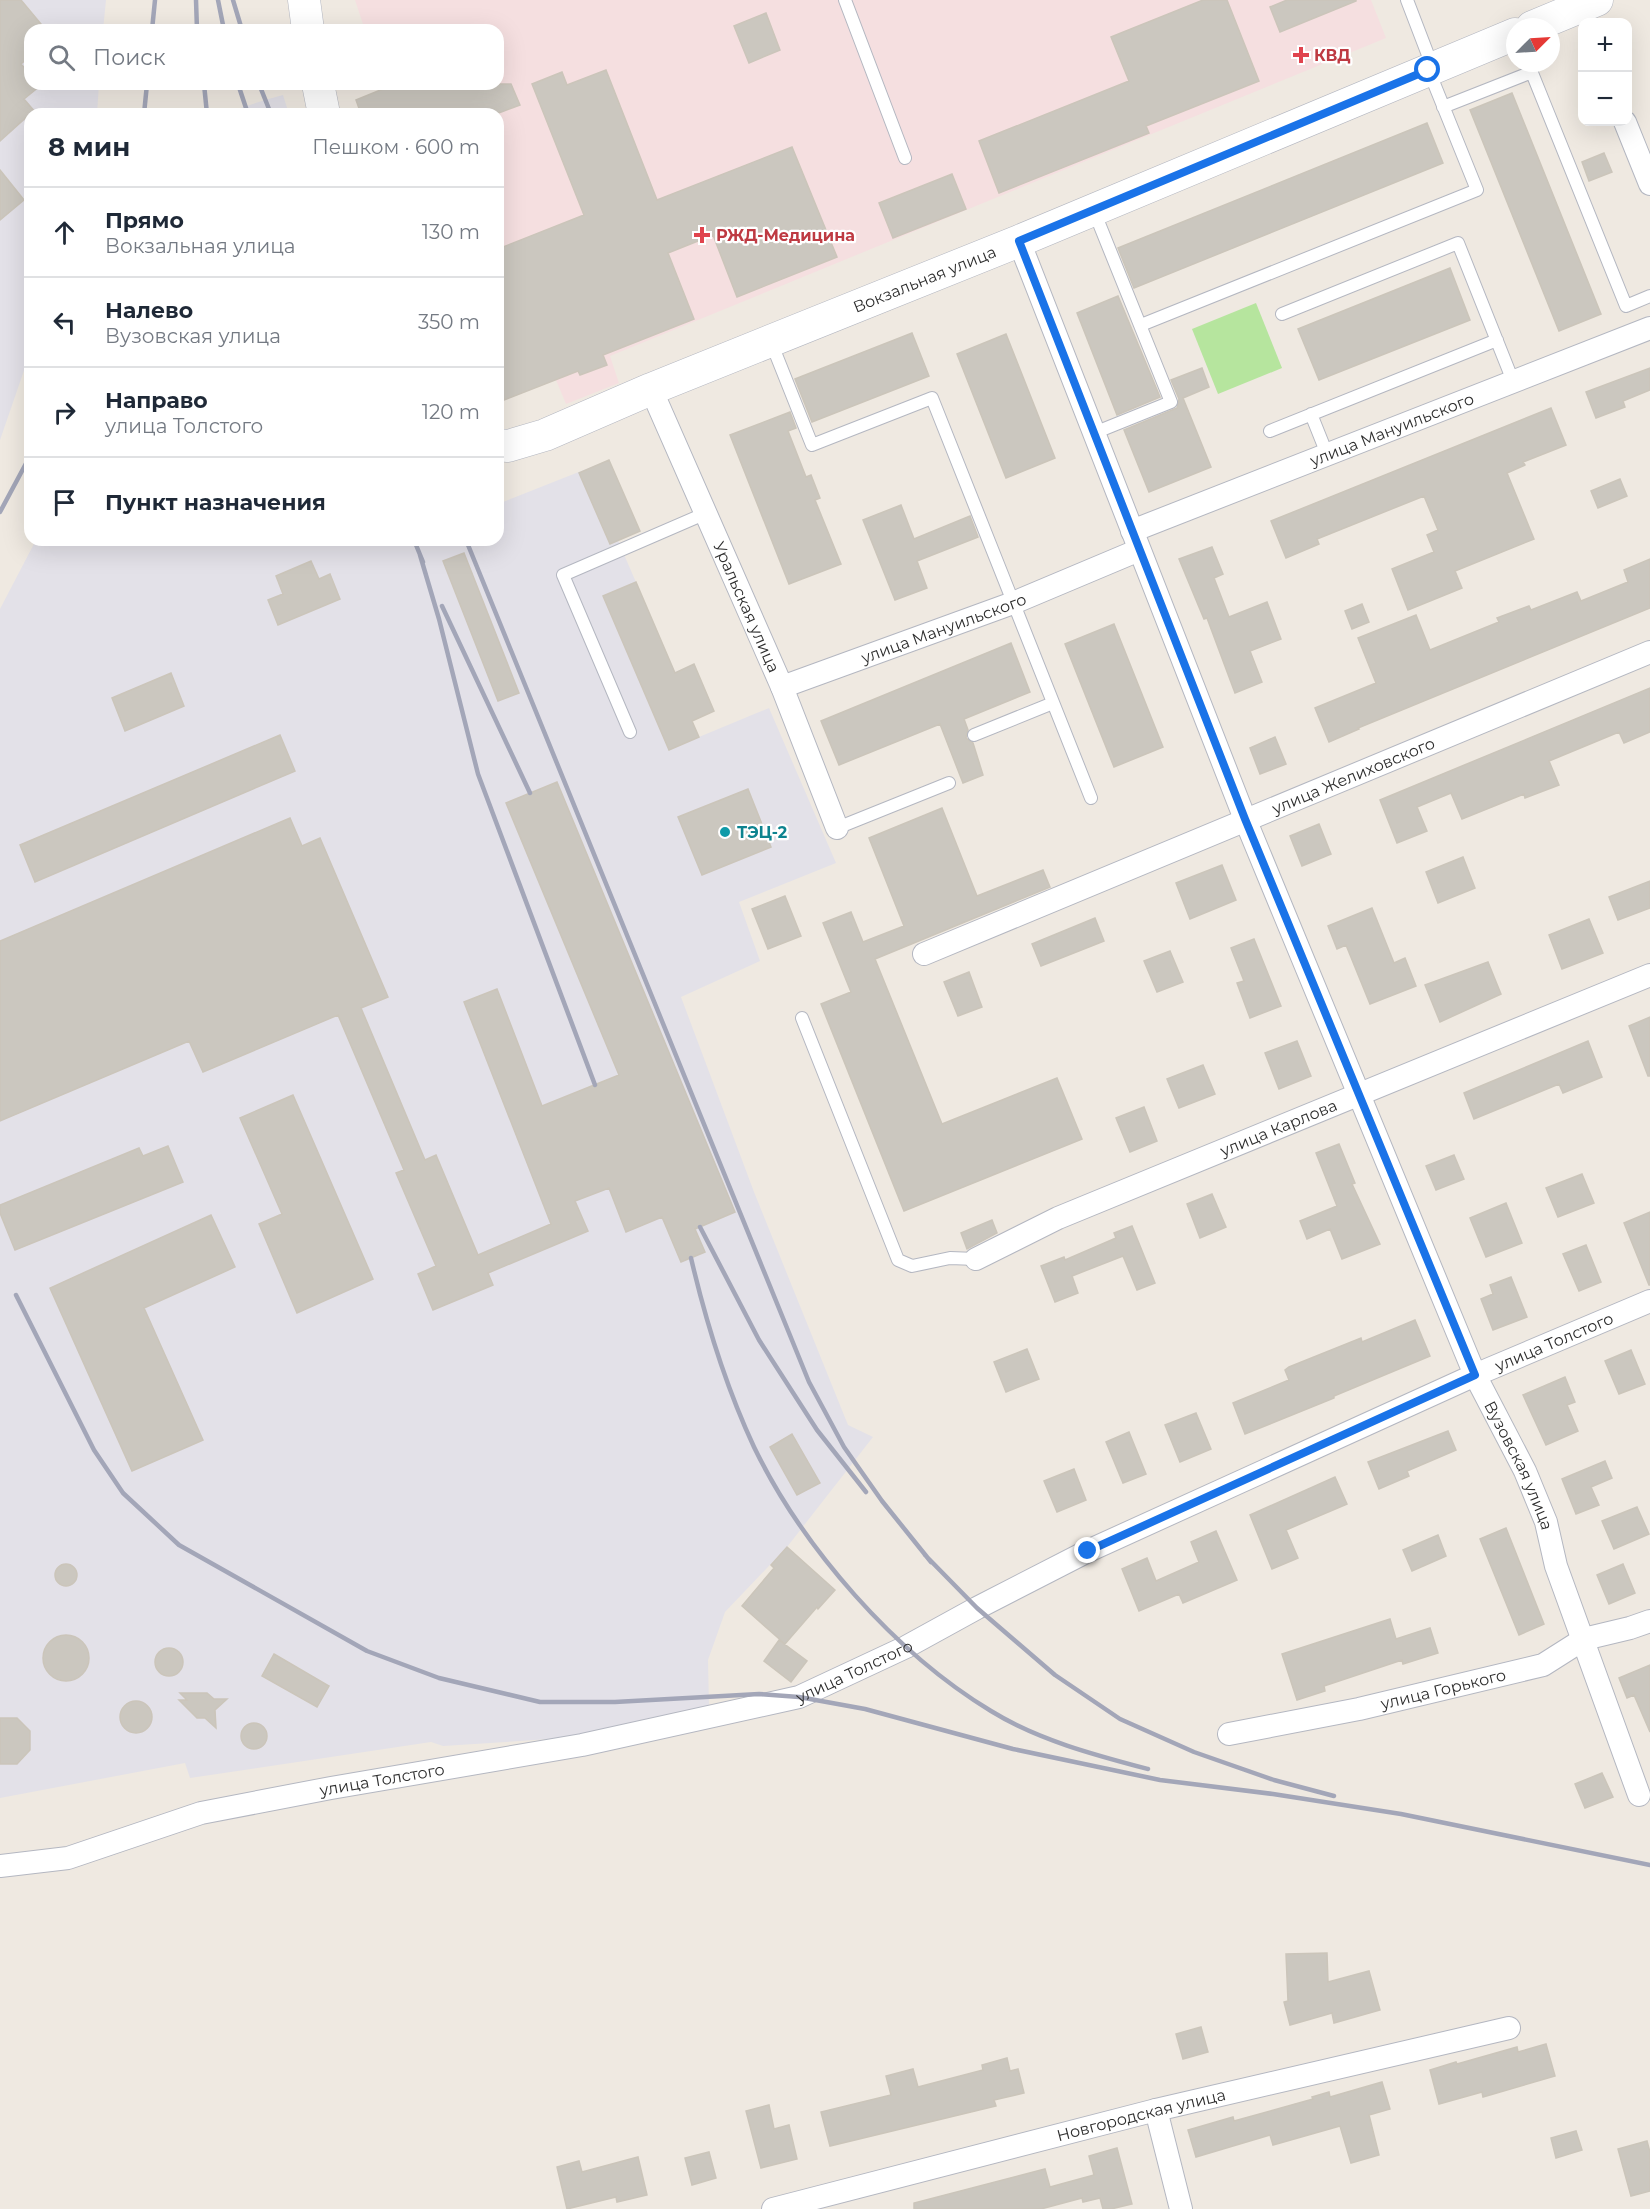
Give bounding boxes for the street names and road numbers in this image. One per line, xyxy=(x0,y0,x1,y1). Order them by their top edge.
street label: Вокзальная улица xyxy=(850,242,999,317)
street label: улица Мануильского xyxy=(1306,389,1477,471)
street label: Уральская улица xyxy=(709,539,783,675)
street label: улица Мануильского xyxy=(858,589,1029,668)
street label: улица Желиховского xyxy=(1268,734,1438,819)
street label: улица Карлова xyxy=(1216,1095,1340,1161)
street label: улица Толстого xyxy=(1491,1309,1616,1376)
street label: Вузовская улица xyxy=(1480,1398,1556,1532)
street label: улица Толстого xyxy=(792,1636,916,1708)
street label: улица Горького xyxy=(1378,1665,1508,1714)
street label: улица Толстого xyxy=(317,1760,446,1800)
street label: Новгородская улица xyxy=(1055,2085,1228,2145)

